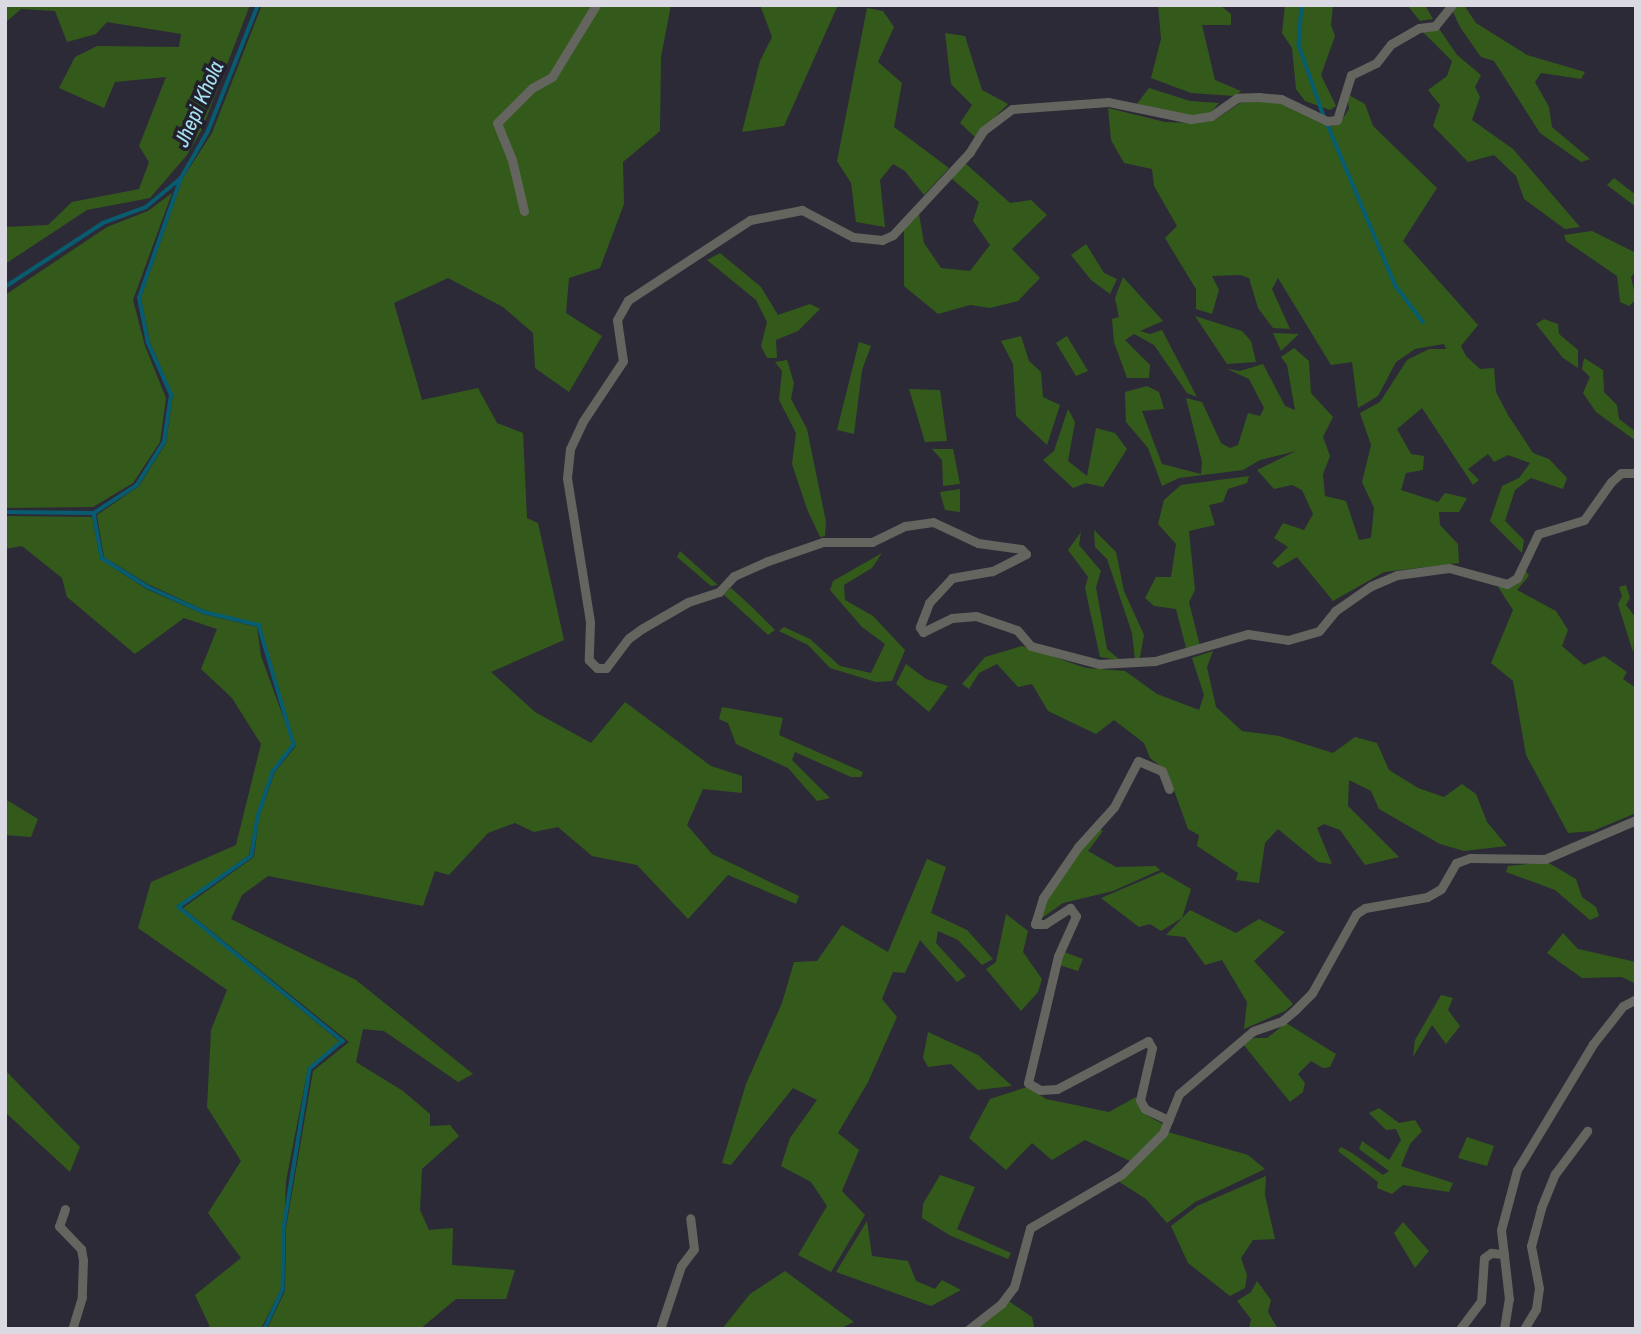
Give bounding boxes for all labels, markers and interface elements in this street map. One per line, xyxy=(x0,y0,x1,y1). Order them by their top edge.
water label: Jhepi Khola xyxy=(169,57,229,151)

